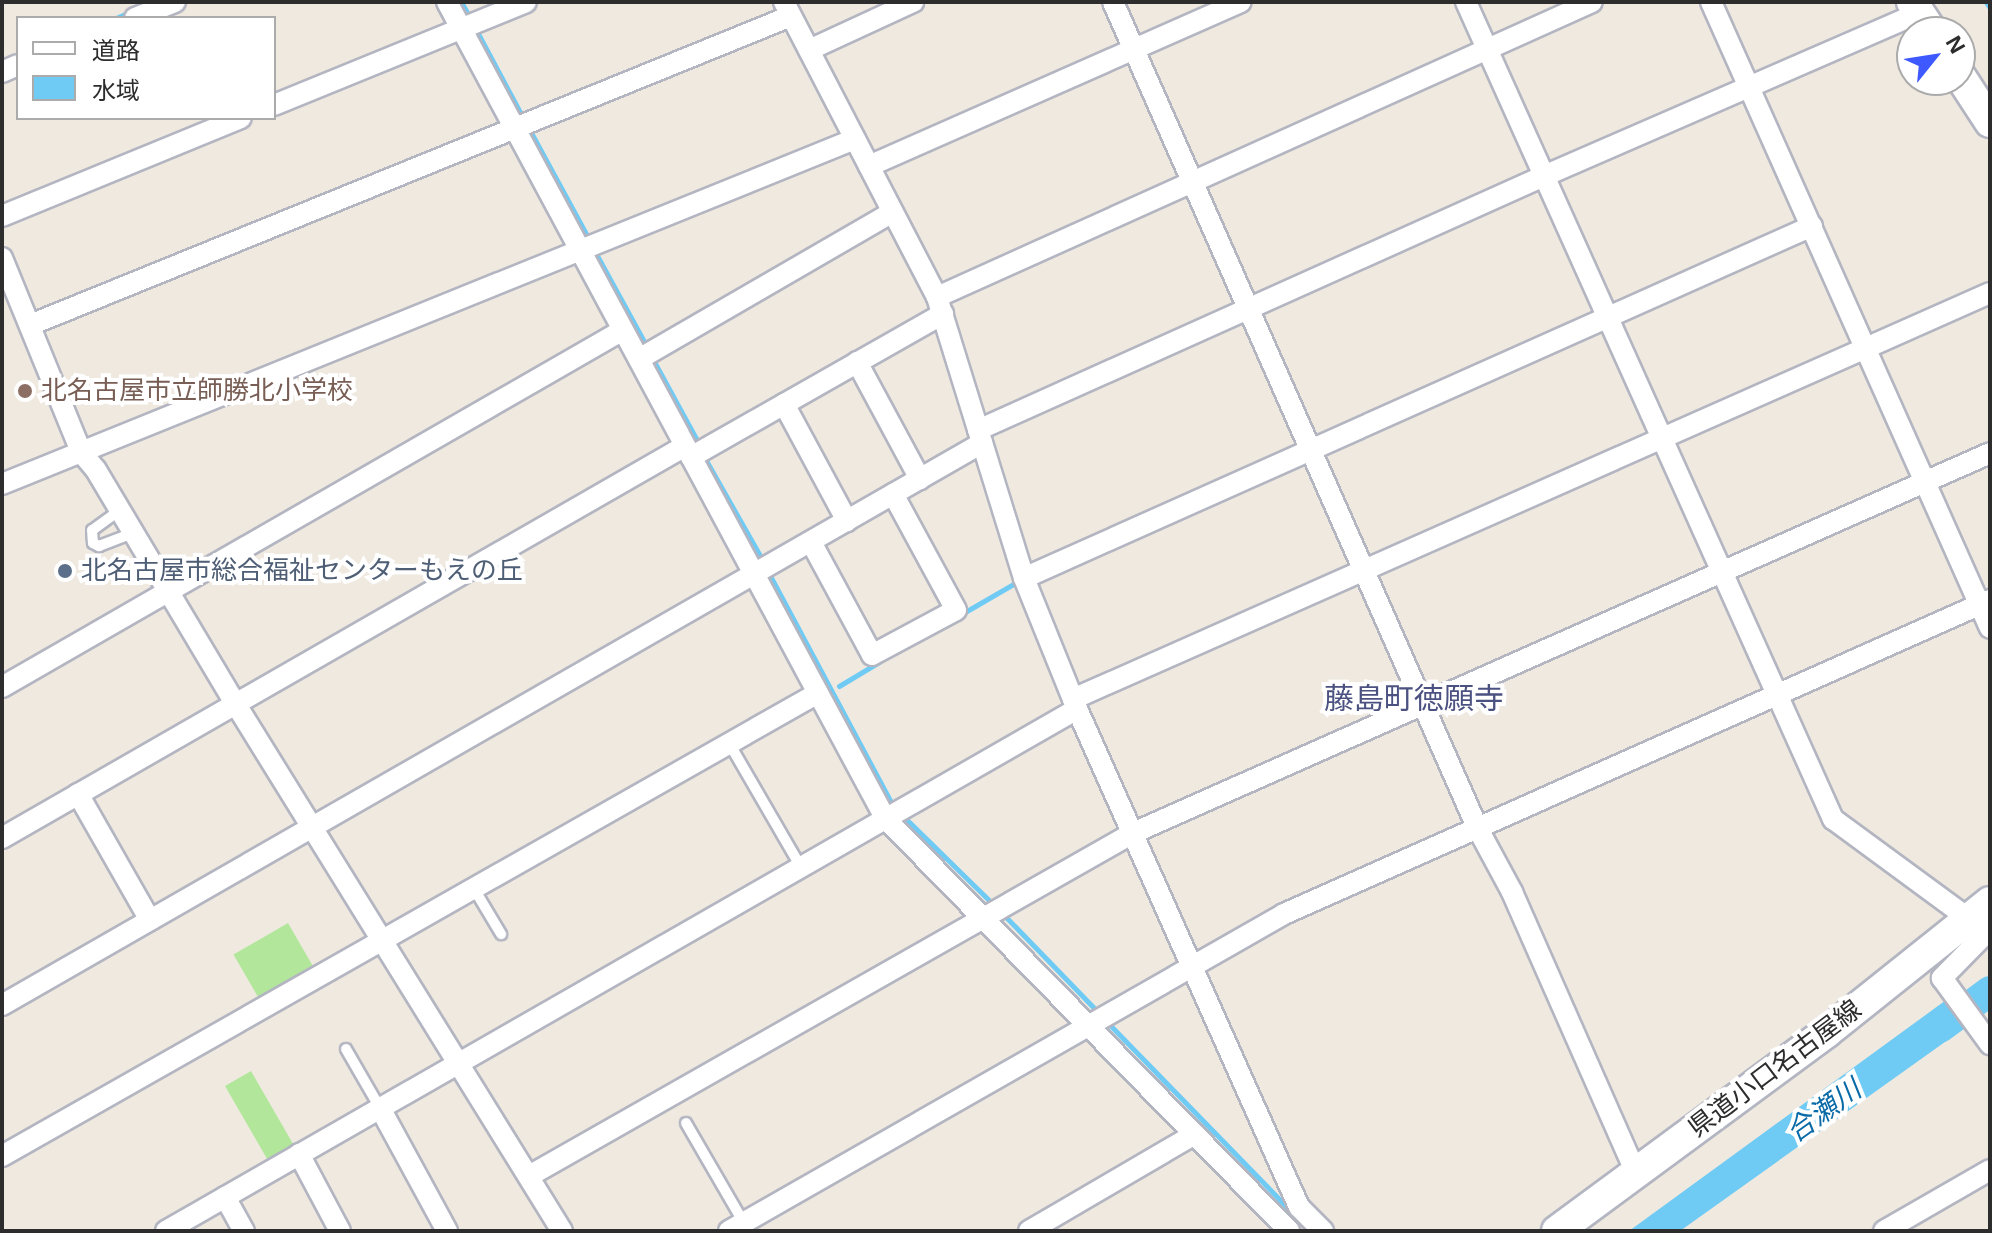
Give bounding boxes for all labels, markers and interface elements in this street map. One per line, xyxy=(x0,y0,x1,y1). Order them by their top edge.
legend xyxy=(16,16,276,120)
north arrow xyxy=(1896,16,1976,96)
text: N xyxy=(1941,32,1970,58)
text: 道路 xyxy=(92,37,140,64)
text: 水域 xyxy=(92,77,140,104)
place label: 北名古屋市立師勝北小学校 xyxy=(41,375,353,407)
marker: 北名古屋市立師勝北小学校 xyxy=(16,382,34,400)
place label: 北名古屋市総合福祉センターもえの丘 xyxy=(81,555,523,587)
marker: 北名古屋市総合福祉センターもえの丘 xyxy=(56,562,74,580)
district label: 藤島町徳願寺 xyxy=(1324,681,1504,717)
street label: 県道小口名古屋線 xyxy=(1683,994,1867,1144)
water label: 合瀬川 xyxy=(1780,1073,1868,1149)

